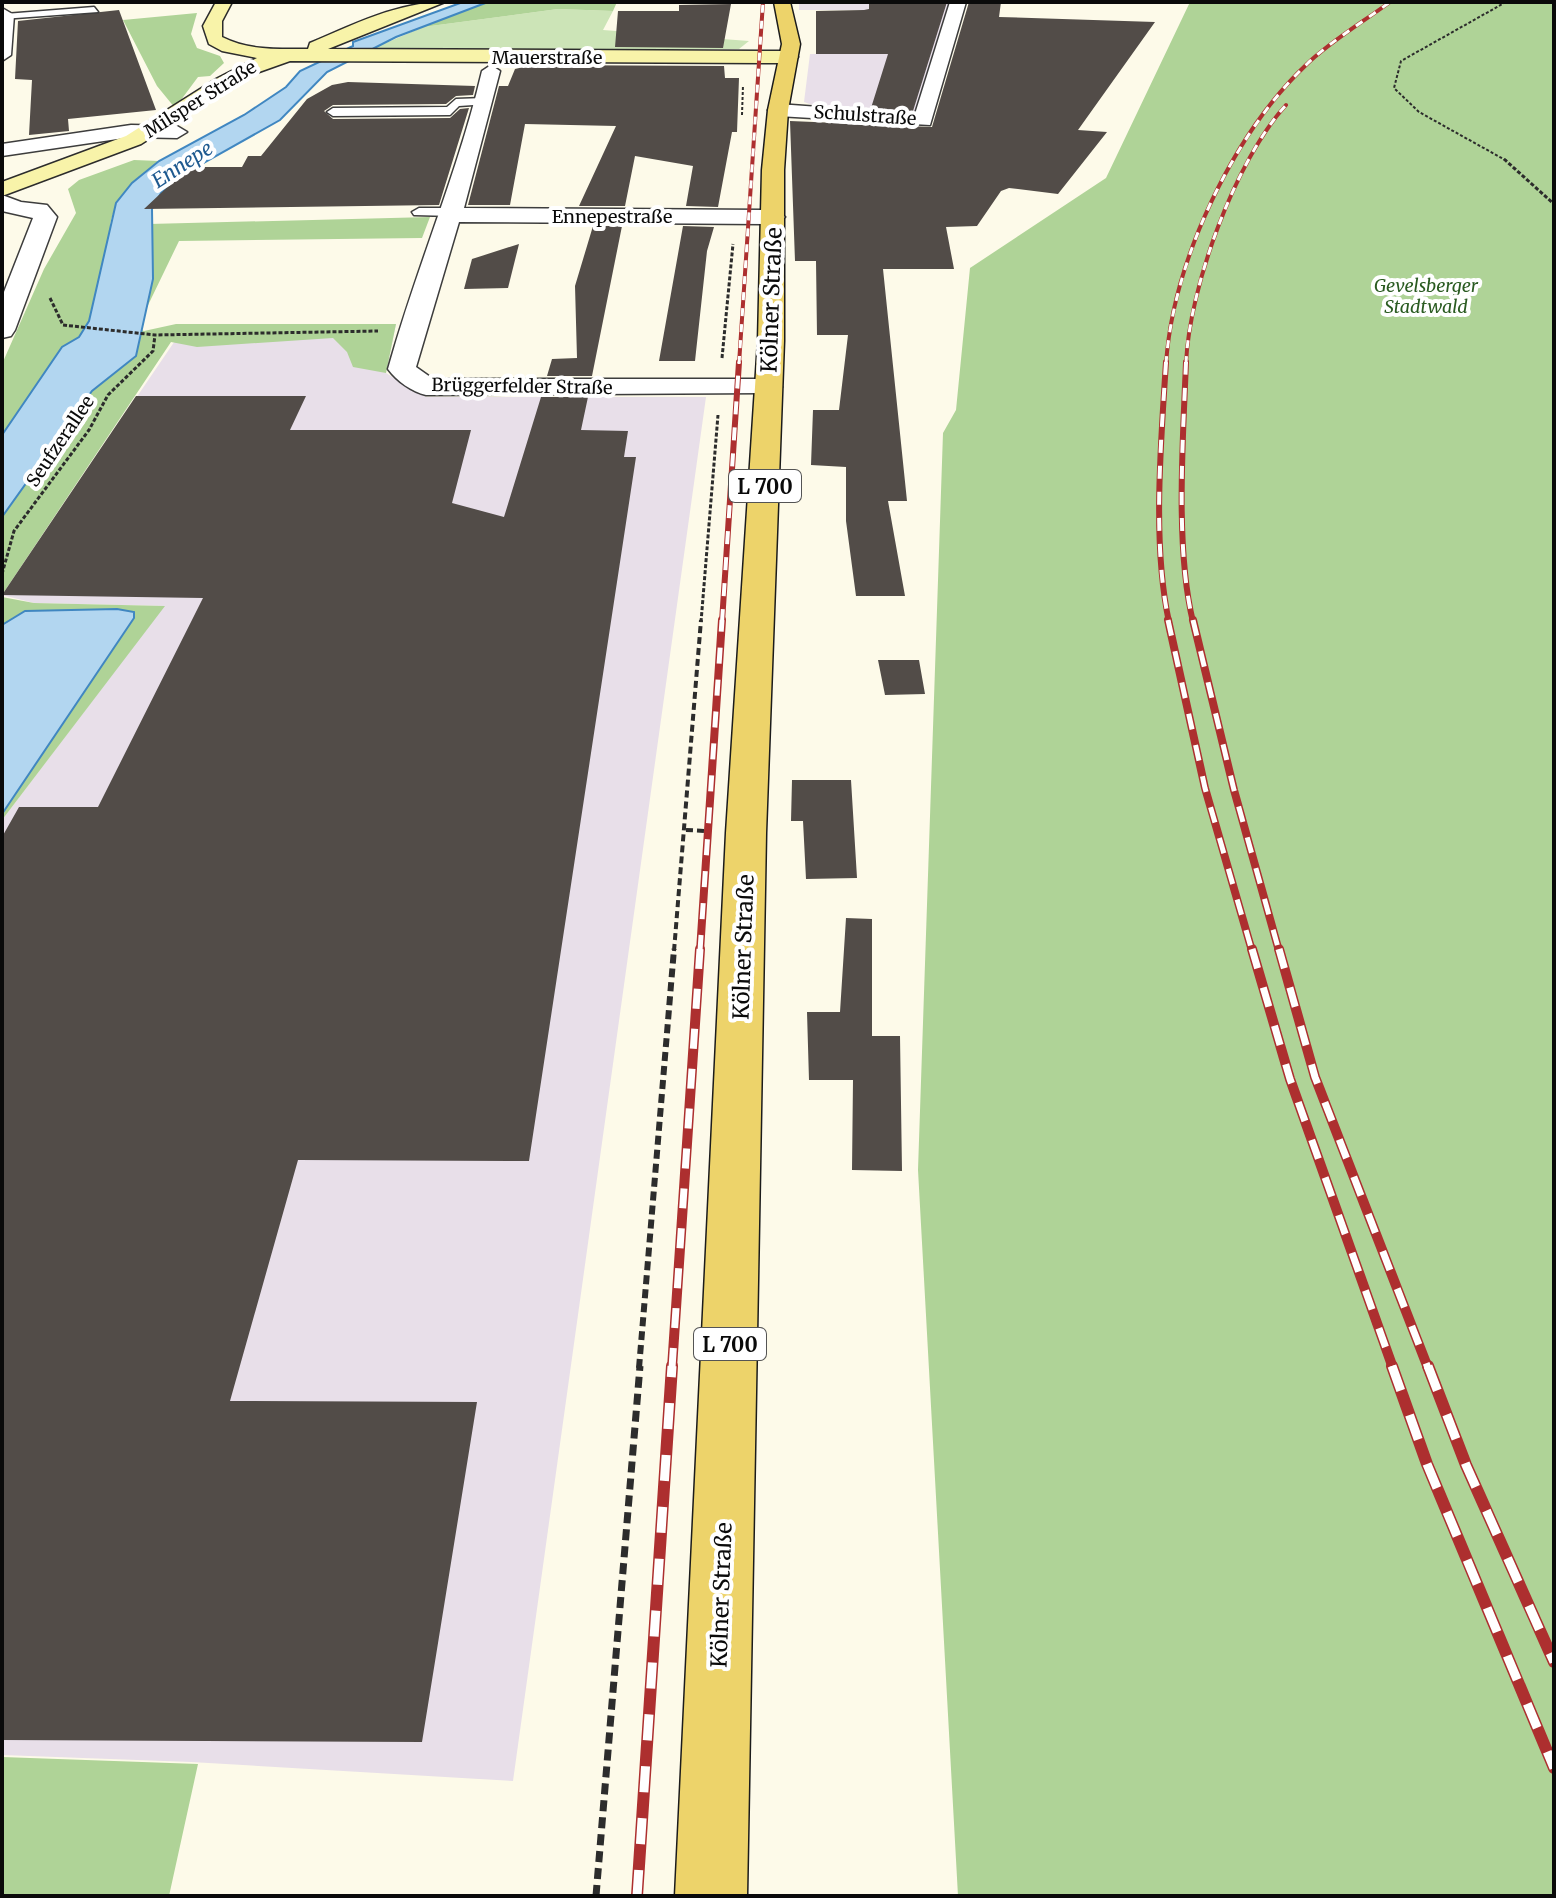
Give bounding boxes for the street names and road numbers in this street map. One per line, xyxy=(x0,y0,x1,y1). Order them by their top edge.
street label: Mauerstraße xyxy=(492,46,602,69)
street label: Milsper Straße xyxy=(140,55,260,143)
street label: Schulstraße xyxy=(813,100,917,130)
street label: Ennepestraße xyxy=(552,205,672,228)
street label: Kölner Straße xyxy=(754,227,788,373)
street label: Brüggerfelder Straße xyxy=(431,373,613,399)
street label: Seufzerallee xyxy=(21,391,99,491)
road number: L 700 xyxy=(729,470,801,502)
street label: Kölner Straße xyxy=(726,874,760,1020)
road number: L 700 xyxy=(694,1328,766,1360)
street label: Kölner Straße xyxy=(704,1522,738,1668)

